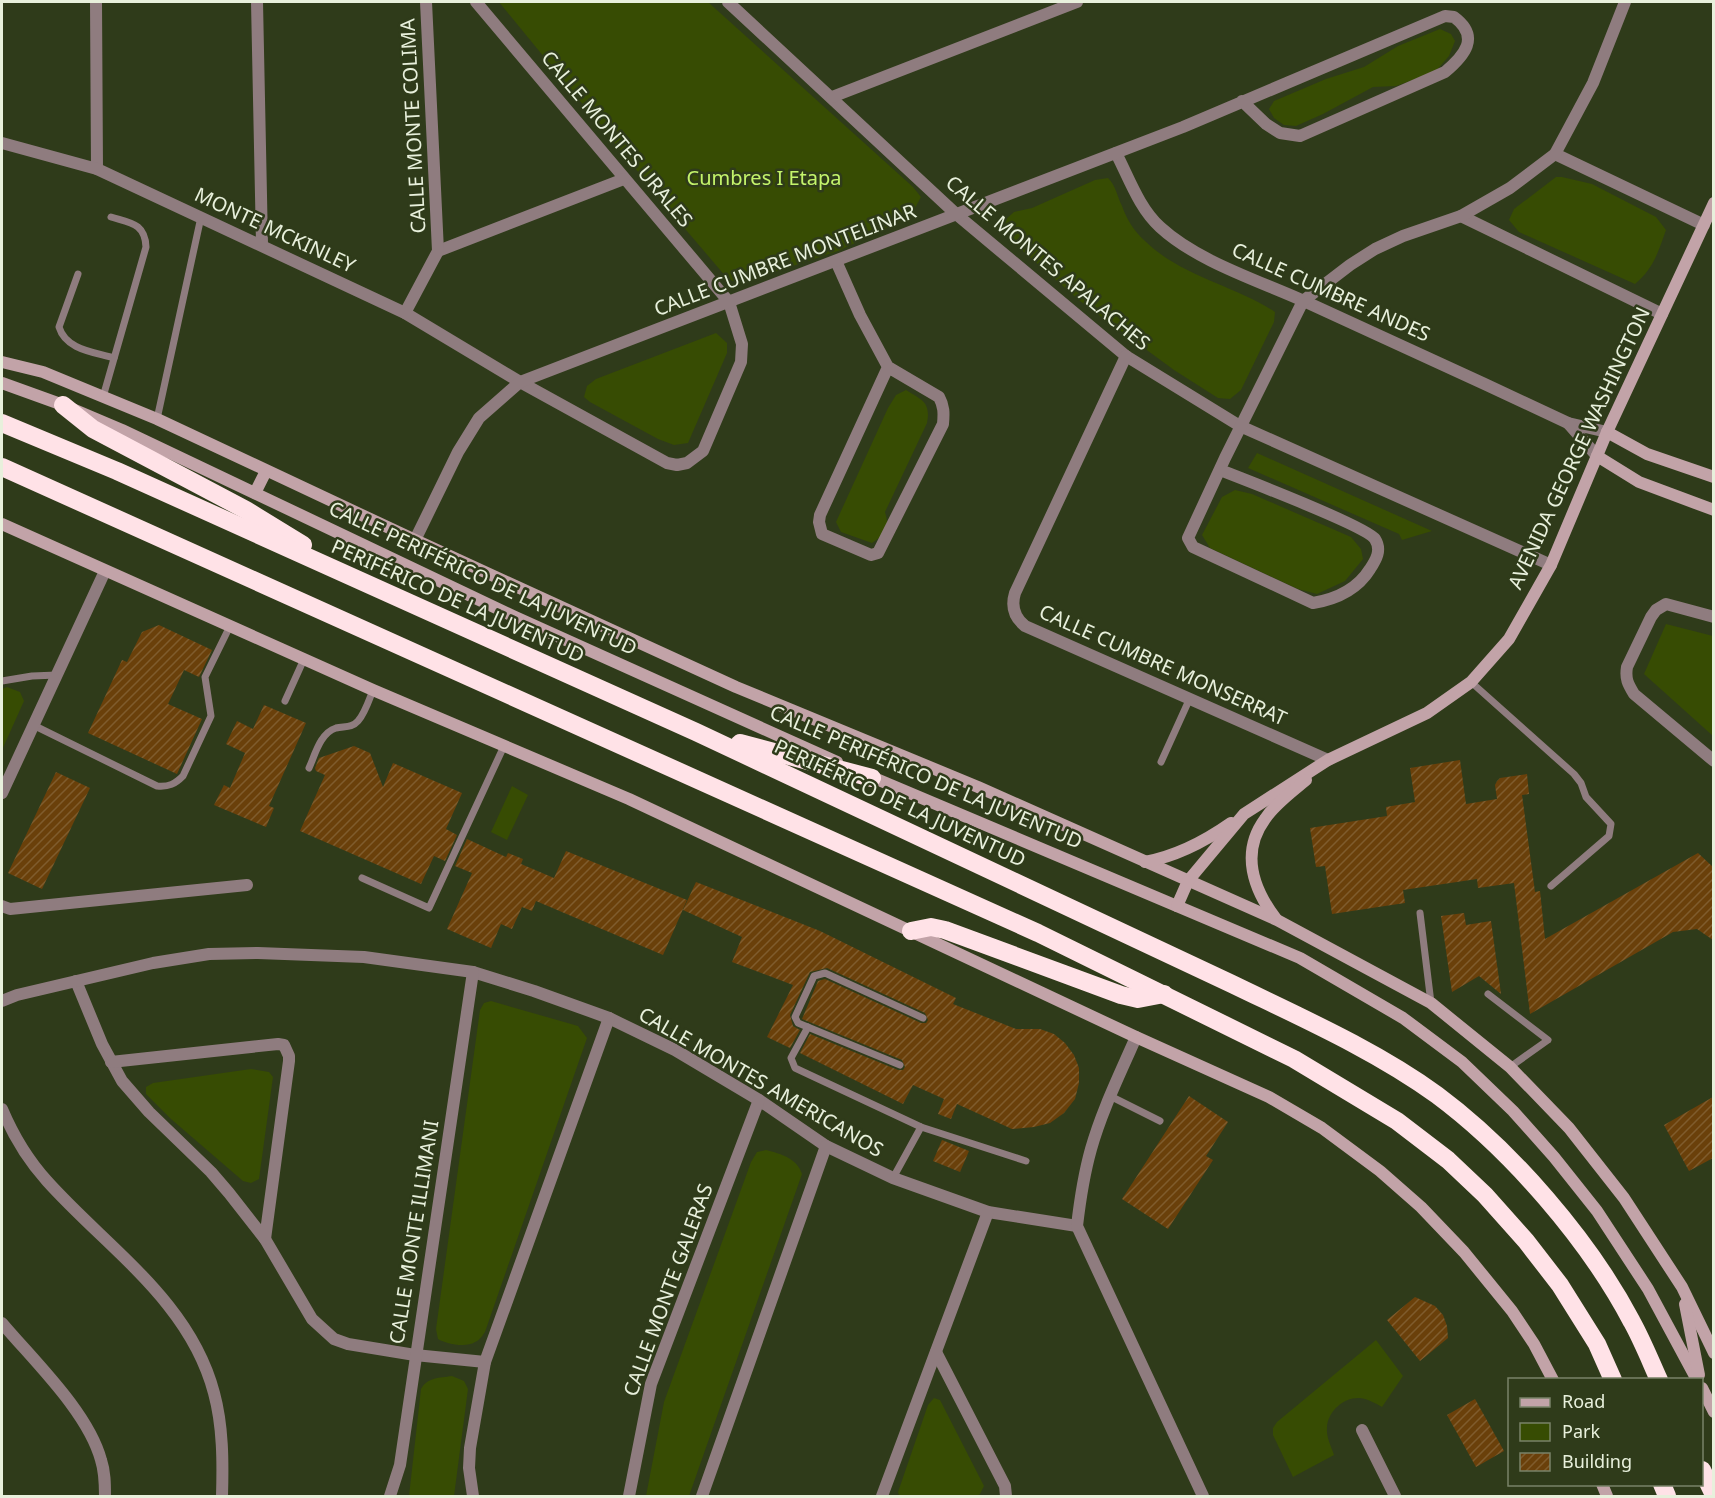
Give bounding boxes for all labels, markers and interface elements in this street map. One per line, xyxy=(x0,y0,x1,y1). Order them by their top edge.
street label: CALLE MONTE COLIMA xyxy=(393,18,432,234)
street label: CALLE MONTES URALES xyxy=(536,45,699,233)
park label: Cumbres I Etapa xyxy=(687,164,841,191)
street label: CALLE MONTES APALACHES xyxy=(940,169,1156,356)
street label: MONTE MCKINLEY xyxy=(190,180,361,279)
street label: CALLE CUMBRE MONTELINAR xyxy=(650,197,920,322)
street label: CALLE CUMBRE ANDES xyxy=(1228,236,1435,348)
street label: AVENIDA GEORGE WASHINGTON xyxy=(1501,302,1656,593)
street label: CALLE PERIFÉRICO DE LA JUVENTUD xyxy=(325,496,641,660)
street label: PERIFÉRICO DE LA JUVENTUD xyxy=(328,534,588,668)
street label: CALLE CUMBRE MONSERRAT xyxy=(1035,598,1291,731)
street label: CALLE PERIFÉRICO DE LA JUVENTUD xyxy=(766,700,1086,854)
street label: PERIFÉRICO DE LA JUVENTUD xyxy=(771,734,1029,872)
street label: CALLE MONTES AMERICANOS xyxy=(634,1000,889,1163)
street label: CALLE MONTE ILLIMANI xyxy=(382,1118,445,1346)
street label: CALLE MONTE GALERAS xyxy=(616,1180,719,1400)
legend xyxy=(1508,1378,1703,1486)
text: Road xyxy=(1562,1389,1605,1413)
text: Park xyxy=(1562,1419,1600,1443)
text: Building xyxy=(1562,1449,1632,1473)

